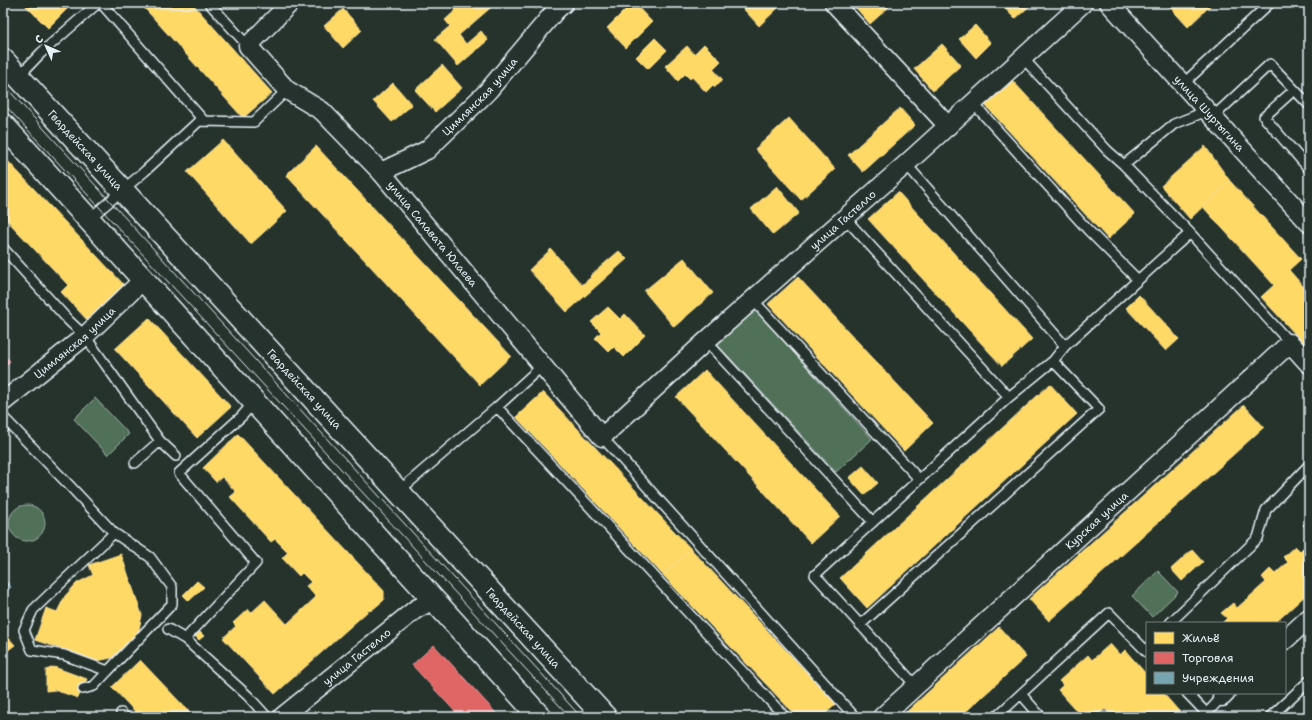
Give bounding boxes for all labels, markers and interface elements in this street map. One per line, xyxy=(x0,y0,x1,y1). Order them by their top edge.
north arrow xyxy=(26,26,66,66)
text: С xyxy=(32,31,47,47)
street label: Цимлянская улица xyxy=(439,54,521,139)
street label: улица Шуртыгина xyxy=(1170,72,1248,155)
street label: Гвардейская улица xyxy=(44,107,126,194)
street label: улица Салавата Юлаева xyxy=(384,178,481,290)
street label: улица Гастелло xyxy=(807,187,880,254)
street label: Цимлянская улица xyxy=(31,304,119,382)
street label: Гвардейская улица xyxy=(263,346,345,433)
street label: Курская улица xyxy=(1062,488,1132,553)
street label: Гвардейская улица xyxy=(482,585,564,672)
legend xyxy=(1146,622,1286,694)
street label: улица Гастелло xyxy=(320,625,395,689)
text: Жильё xyxy=(1182,630,1220,646)
text: Торговля xyxy=(1182,650,1234,666)
text: Учреждения xyxy=(1182,670,1254,686)

